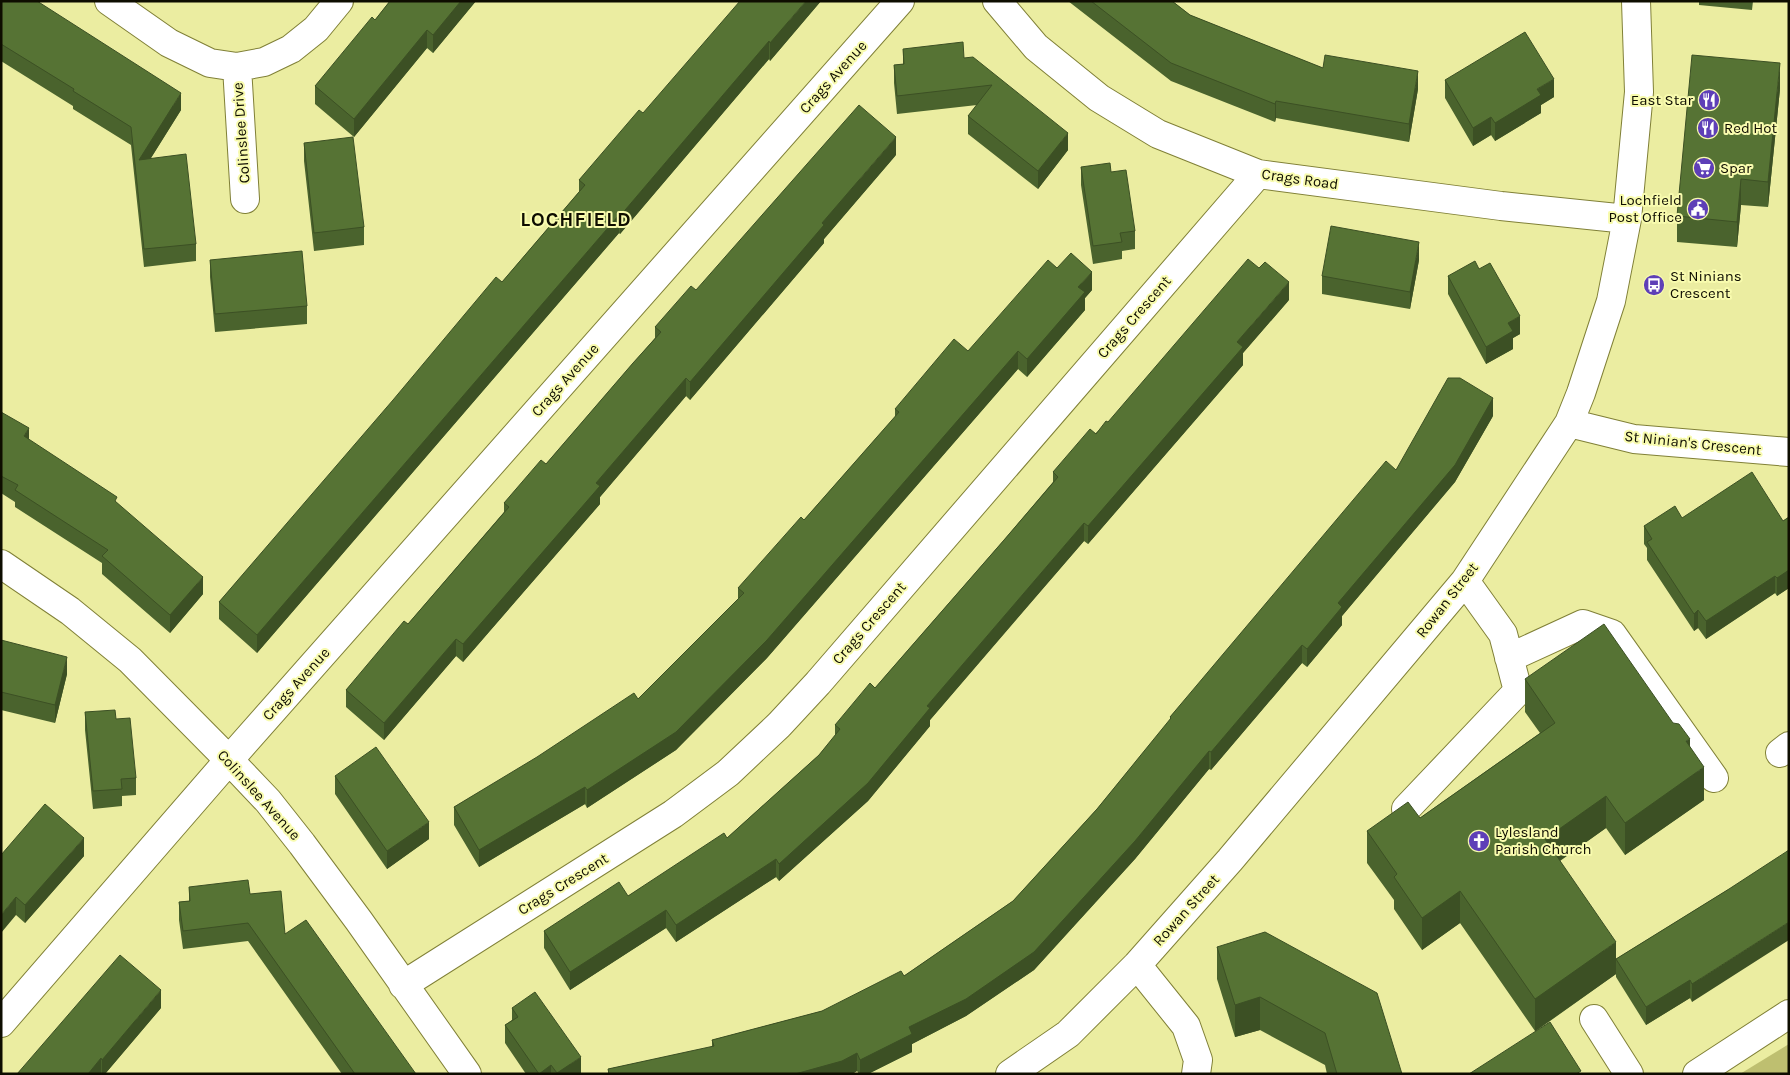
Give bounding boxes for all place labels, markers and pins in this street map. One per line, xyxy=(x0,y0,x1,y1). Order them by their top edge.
restaurant icon: East Star xyxy=(1697,88,1721,112)
place label: East Star xyxy=(1631,91,1694,109)
restaurant icon: Red Hot xyxy=(1696,116,1720,140)
place label: Red Hot xyxy=(1724,119,1778,137)
supermarket icon: Spar xyxy=(1692,156,1716,180)
place label: Spar xyxy=(1720,159,1752,177)
place label: Lochfield Post Office xyxy=(1609,191,1682,226)
public building icon: Lochfield Post Office xyxy=(1686,197,1710,221)
place label: St Ninians Crescent xyxy=(1670,267,1742,302)
bus stop icon: St Ninians Crescent xyxy=(1642,273,1666,297)
place label: Lylesland Parish Church xyxy=(1495,823,1592,858)
church icon: Lylesland Parish Church xyxy=(1467,829,1491,853)

